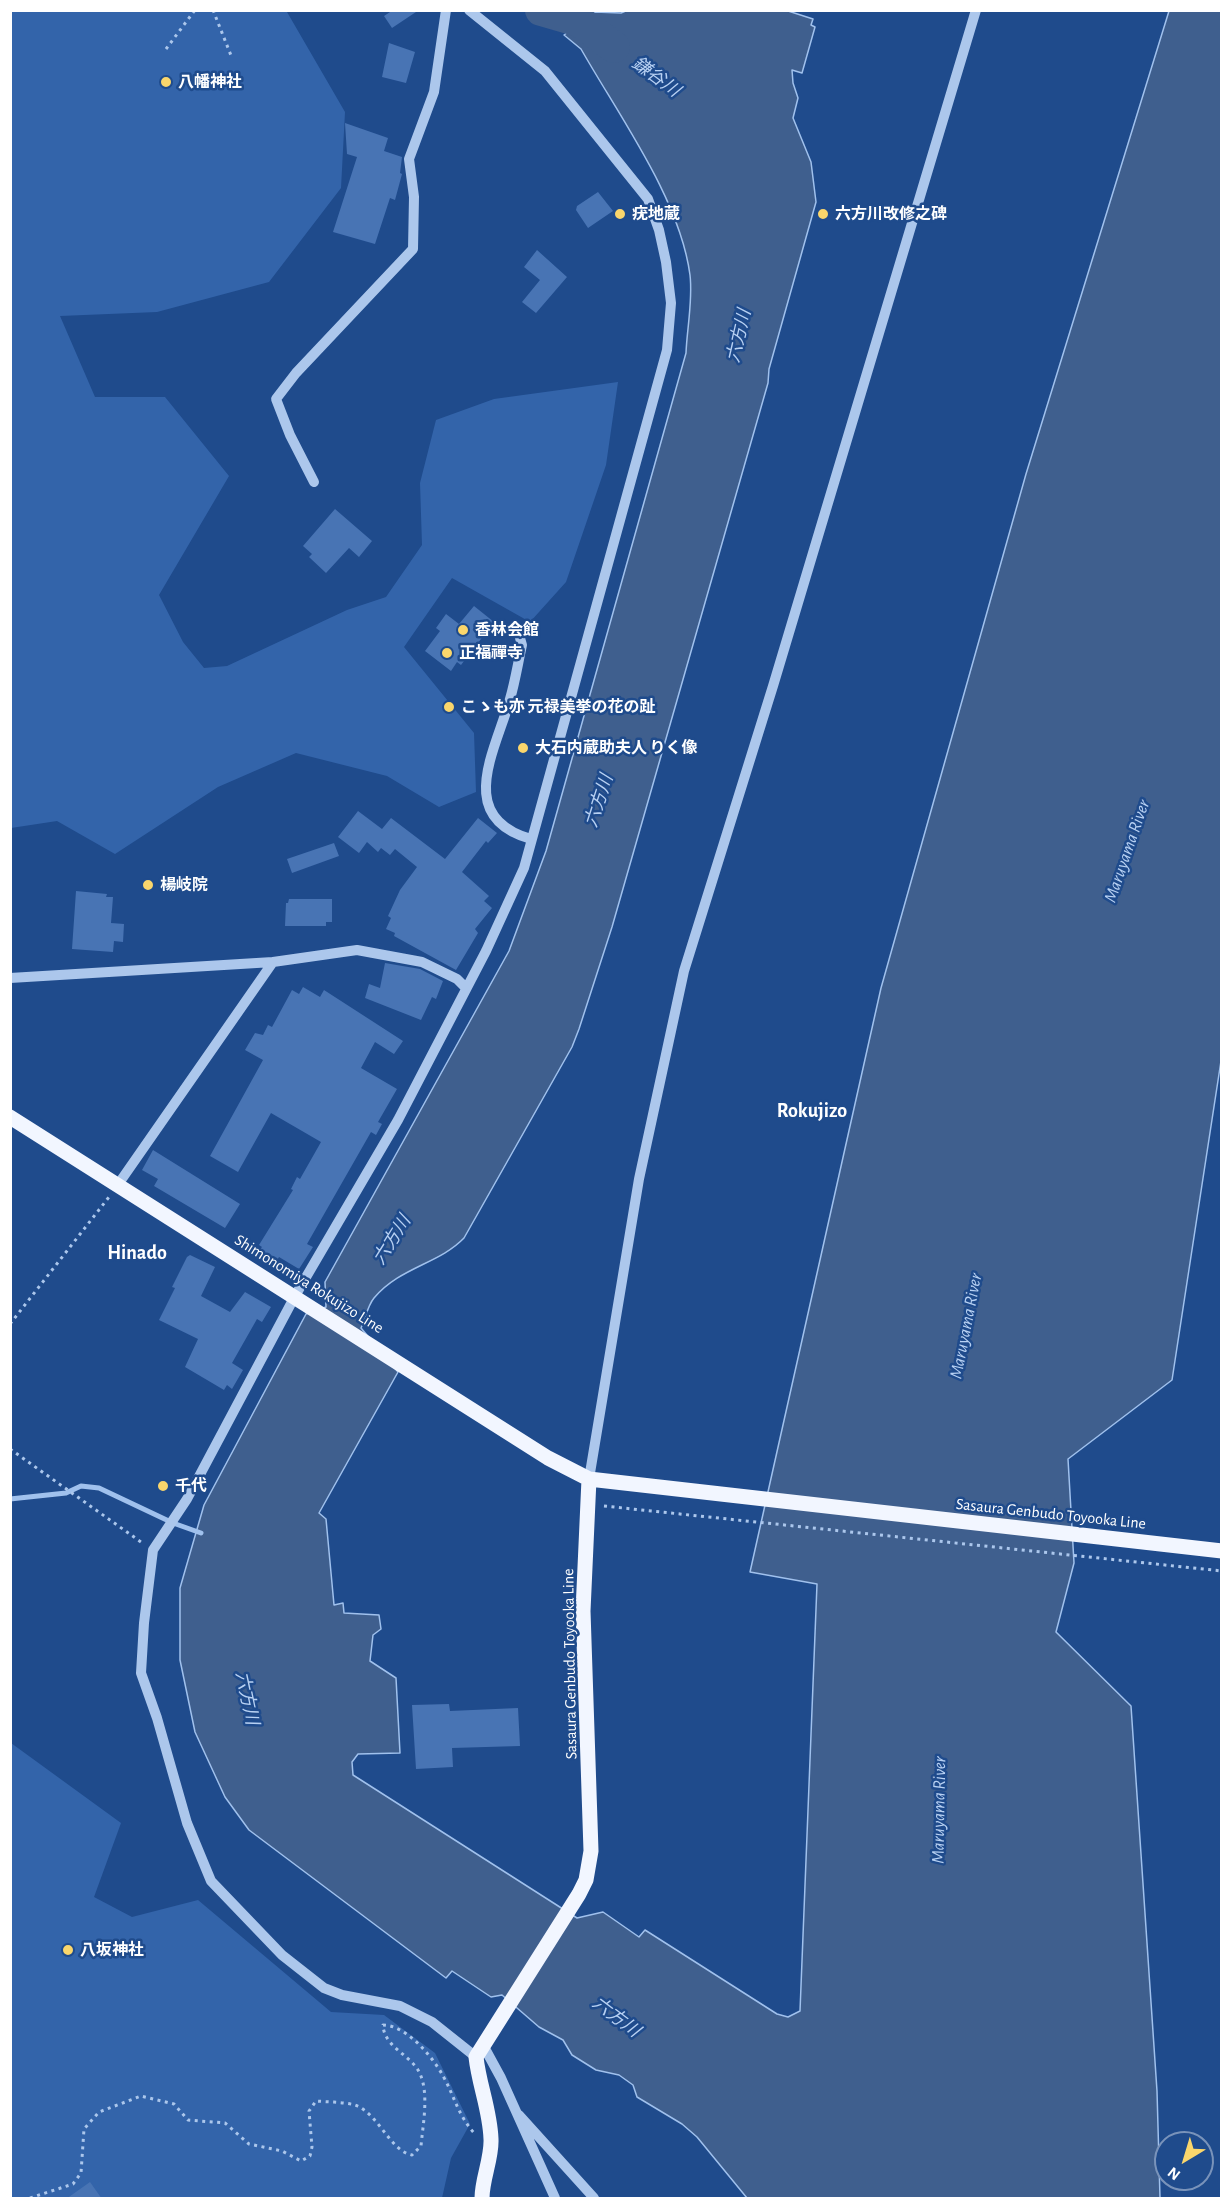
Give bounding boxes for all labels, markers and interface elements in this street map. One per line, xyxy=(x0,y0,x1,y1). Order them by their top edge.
water label: 鎌谷川 xyxy=(628,52,684,102)
place label: 八幡神社 xyxy=(178,72,242,92)
marker: 八幡神社 xyxy=(159,75,173,89)
place label: 疣地蔵 xyxy=(632,204,680,224)
place label: 六方川改修之碑 xyxy=(835,204,947,224)
marker: 疣地蔵 xyxy=(613,207,627,221)
marker: 六方川改修之碑 xyxy=(816,207,830,221)
water label: 六方川 xyxy=(722,307,756,365)
place label: 香林会館 xyxy=(475,620,539,640)
marker: 香林会館 xyxy=(456,623,470,637)
place label: 正福禪寺 xyxy=(459,643,523,663)
marker: 正福禪寺 xyxy=(440,646,454,660)
place label: こゝも亦 元禄美挙の花の趾 xyxy=(461,697,655,717)
marker: こゝも亦 元禄美挙の花の趾 xyxy=(442,700,456,714)
place label: 大石内蔵助夫人 りく像 xyxy=(535,738,697,758)
marker: 大石内蔵助夫人 りく像 xyxy=(516,741,530,755)
water label: 六方川 xyxy=(580,772,618,830)
water label: Maruyama River xyxy=(1099,797,1155,905)
place label: 楊岐院 xyxy=(160,875,208,895)
marker: 楊岐院 xyxy=(141,878,155,892)
district label: Rokujizo xyxy=(777,1099,847,1123)
water label: 六方川 xyxy=(369,1211,415,1269)
street label: Shimonomiya Rokujizo Line xyxy=(231,1230,387,1338)
district label: Hinado xyxy=(107,1241,167,1265)
water label: Maruyama River xyxy=(945,1271,987,1381)
place label: 千代 xyxy=(175,1476,207,1496)
marker: 千代 xyxy=(156,1479,170,1493)
street label: Sasaura Genbudo Toyooka Line xyxy=(955,1494,1147,1534)
street label: Sasaura Genbudo Toyooka Line xyxy=(559,1568,581,1760)
water label: 六方川 xyxy=(231,1669,263,1727)
water label: Maruyama River xyxy=(927,1756,951,1864)
place label: 八坂神社 xyxy=(80,1940,144,1960)
marker: 八坂神社 xyxy=(61,1943,75,1957)
water label: 六方川 xyxy=(588,1992,644,2042)
north arrow xyxy=(1154,2131,1214,2191)
text: N xyxy=(1165,2164,1183,2183)

